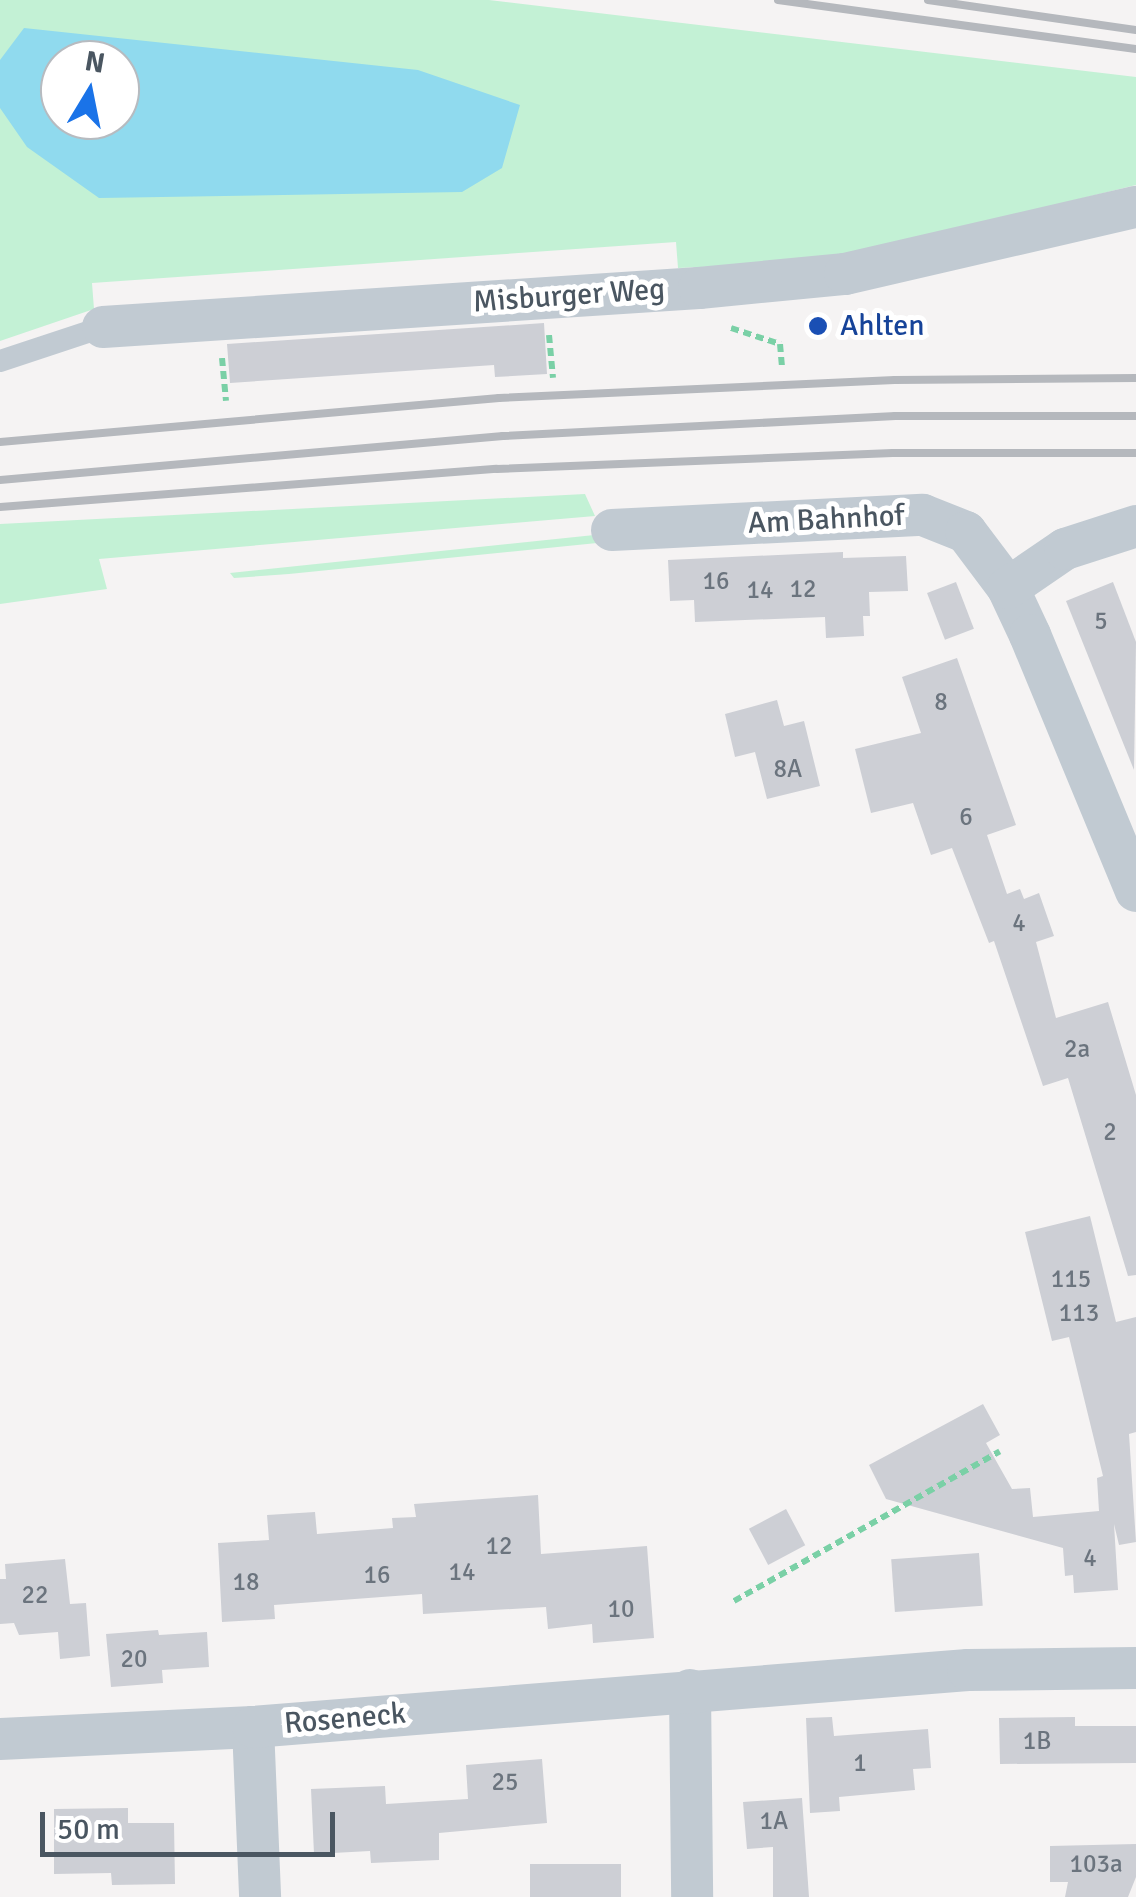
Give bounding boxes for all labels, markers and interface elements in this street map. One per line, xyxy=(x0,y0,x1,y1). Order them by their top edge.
north arrow xyxy=(40,40,140,140)
text: N xyxy=(82,44,107,81)
street label: Misburger Weg xyxy=(472,271,666,321)
place label: Ahlten xyxy=(840,308,925,344)
marker: Ahlten xyxy=(805,313,831,339)
street label: Am Bahnhof xyxy=(747,498,905,542)
house number: 16 xyxy=(703,566,729,596)
house number: 12 xyxy=(790,574,816,604)
house number: 14 xyxy=(747,575,773,605)
house number: 5 xyxy=(1094,606,1108,636)
house number: 8 xyxy=(934,687,948,717)
house number: 8A xyxy=(774,754,802,784)
house number: 6 xyxy=(959,802,973,832)
house number: 4 xyxy=(1012,908,1026,938)
house number: 2a xyxy=(1064,1034,1090,1064)
house number: 2 xyxy=(1103,1117,1117,1147)
house number: 115 xyxy=(1051,1264,1091,1294)
house number: 113 xyxy=(1059,1298,1099,1328)
house number: 12 xyxy=(486,1531,512,1561)
house number: 4 xyxy=(1083,1543,1097,1573)
house number: 14 xyxy=(449,1557,475,1587)
house number: 16 xyxy=(364,1560,390,1590)
house number: 18 xyxy=(233,1567,259,1597)
house number: 22 xyxy=(22,1580,48,1610)
house number: 10 xyxy=(608,1594,634,1624)
house number: 20 xyxy=(121,1644,147,1674)
street label: Roseneck xyxy=(283,1696,407,1742)
house number: 1B xyxy=(1023,1726,1051,1756)
house number: 1 xyxy=(853,1748,867,1778)
house number: 25 xyxy=(492,1767,518,1797)
scale bar xyxy=(45,1792,340,1854)
house number: 1A xyxy=(760,1806,788,1836)
text: 50 m xyxy=(57,1811,120,1848)
house number: 103a xyxy=(1069,1849,1123,1879)

